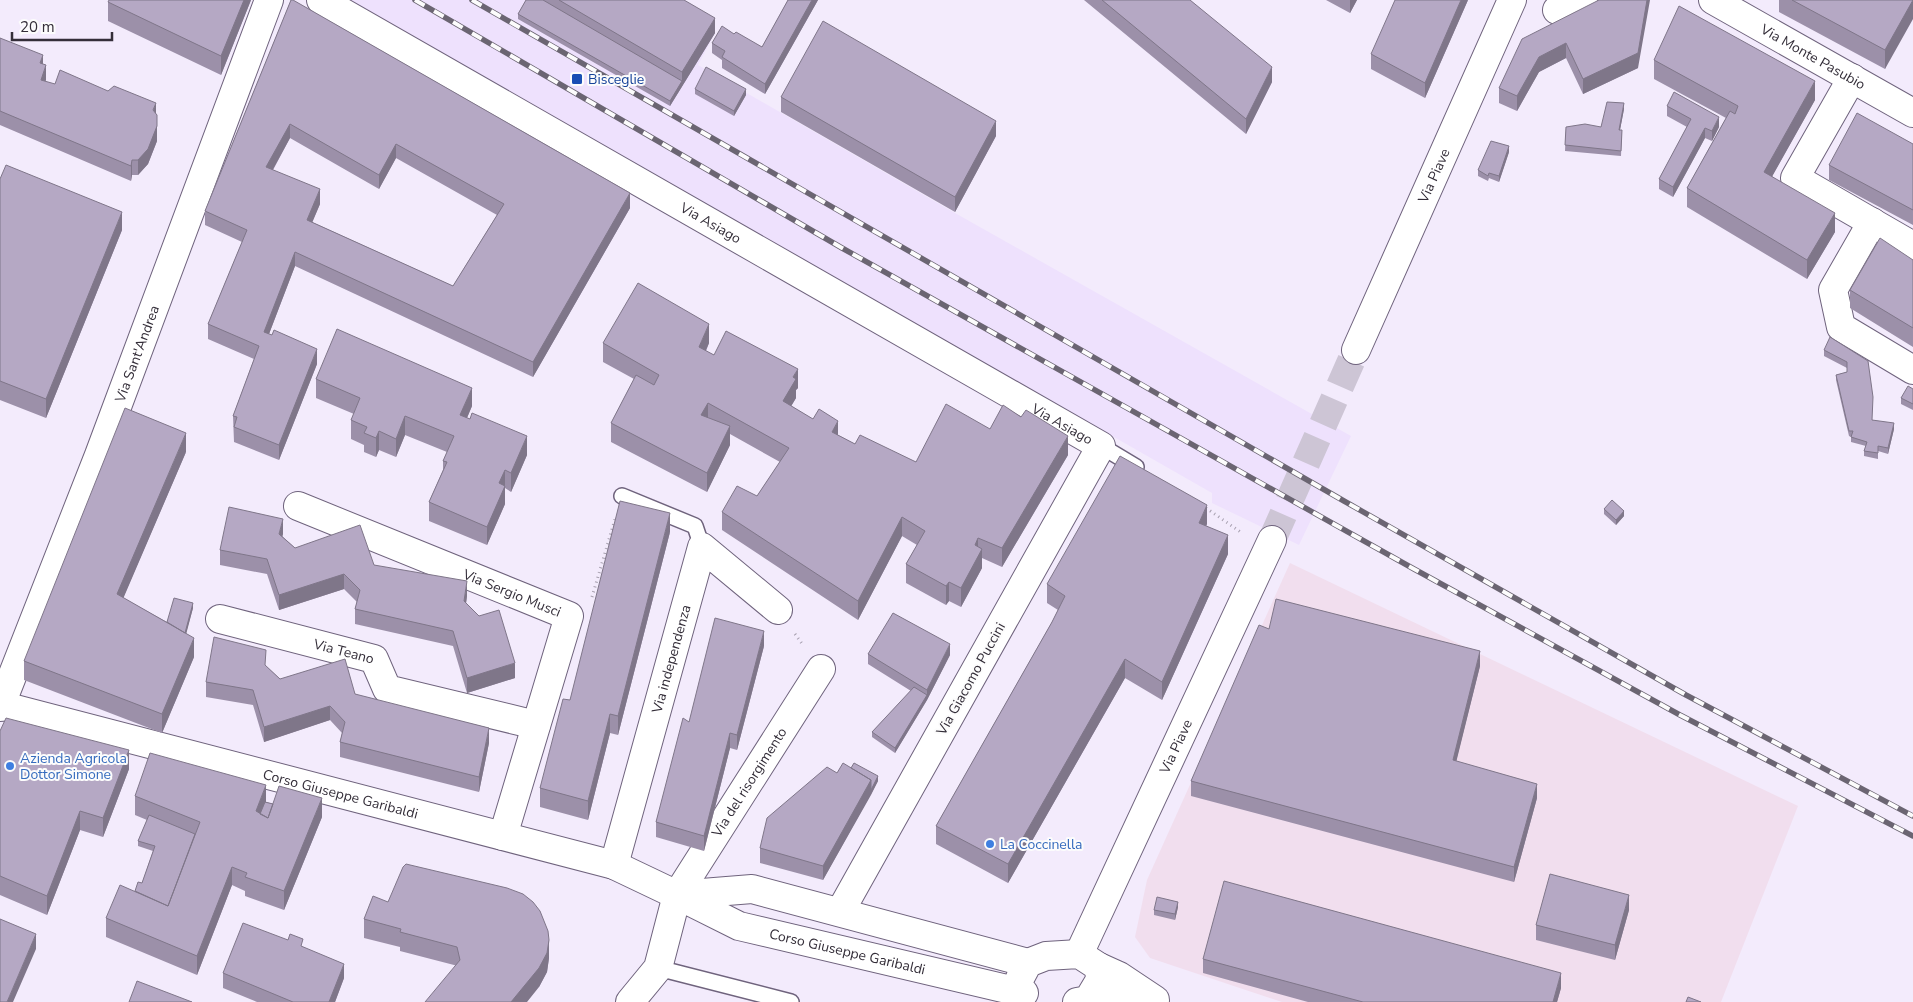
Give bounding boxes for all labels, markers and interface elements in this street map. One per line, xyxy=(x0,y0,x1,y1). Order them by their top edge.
scale bar xyxy=(12,10,112,42)
text: 20 m xyxy=(20,17,55,37)
street label: Via Monte Pasubio xyxy=(1756,19,1869,94)
place label: Bisceglie xyxy=(588,70,644,89)
marker: Bisceglie xyxy=(570,72,584,86)
street label: Via Piave xyxy=(1413,145,1454,207)
street label: Via Asiago xyxy=(676,197,745,248)
street label: Via Sant'Andrea xyxy=(110,302,164,406)
street label: Via Asiago xyxy=(1027,398,1097,449)
street label: Via Sergio Musci xyxy=(459,564,564,621)
street label: Via independenza xyxy=(647,602,695,716)
street label: Via Giacomo Puccini xyxy=(932,619,1010,740)
street label: Via Teano xyxy=(311,634,376,668)
street label: Via Piave xyxy=(1154,716,1197,778)
street label: Via del risorgimento xyxy=(706,723,791,841)
place label: Azienda Agricola Dottor Simone xyxy=(20,749,127,784)
marker: Azienda Agricola Dottor Simone xyxy=(4,760,16,772)
street label: Corso Giuseppe Garibaldi xyxy=(261,764,420,823)
place label: La Coccinella xyxy=(1000,835,1083,854)
marker: La Coccinella xyxy=(984,838,996,850)
street label: Corso Giuseppe Garibaldi xyxy=(768,924,927,979)

